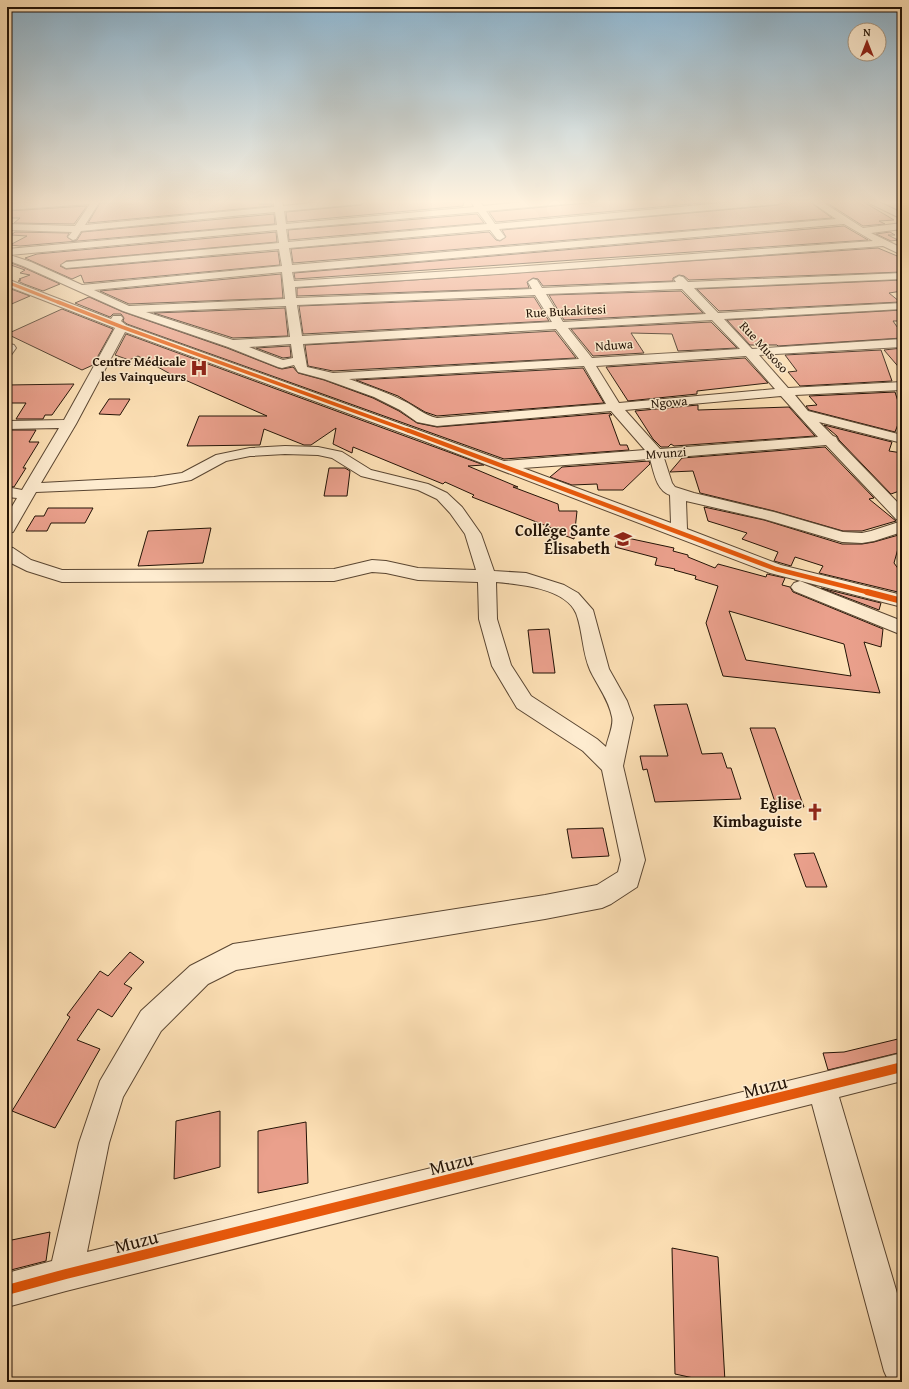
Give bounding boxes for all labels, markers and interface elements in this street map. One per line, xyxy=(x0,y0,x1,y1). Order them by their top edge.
north arrow xyxy=(847,22,887,62)
text: N xyxy=(863,24,871,40)
street label: Rue Bukakitesi xyxy=(525,299,607,323)
street label: Rue Musoso xyxy=(735,317,793,377)
street label: Nduwa xyxy=(595,334,634,356)
place label: Centre Médicale les Vainqueurs xyxy=(93,352,186,386)
hospital icon: Centre Médicale les Vainqueurs xyxy=(189,358,209,378)
street label: Ngowa xyxy=(650,391,689,413)
street label: Mvunzi xyxy=(645,442,687,464)
place label: Collége Sante Élisabeth xyxy=(515,518,611,560)
school or university icon: Collége Sante Élisabeth xyxy=(613,529,633,549)
place label: Eglise Kimbaguiste xyxy=(713,791,802,833)
church icon: Eglise Kimbaguiste xyxy=(805,802,825,822)
street label: Muzu xyxy=(740,1067,791,1105)
street label: Muzu xyxy=(426,1144,477,1182)
street label: Muzu xyxy=(111,1222,162,1260)

